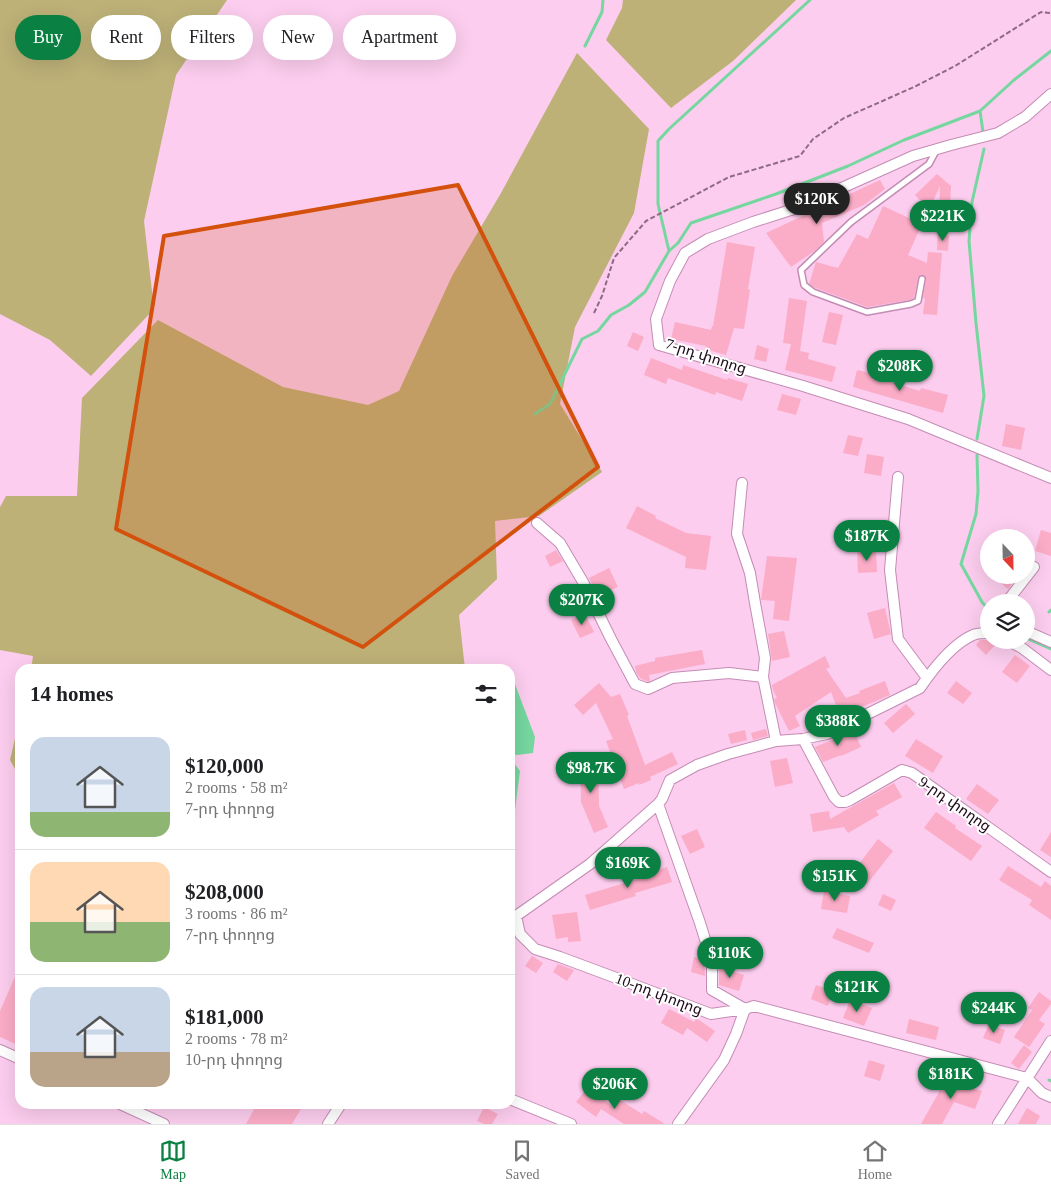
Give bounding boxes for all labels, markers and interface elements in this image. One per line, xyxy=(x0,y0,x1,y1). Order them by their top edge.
chip: Buy xyxy=(15,15,81,60)
chip: Rent xyxy=(91,15,161,60)
chip: Filters xyxy=(171,15,253,60)
chip: New xyxy=(263,15,333,60)
chip: Apartment xyxy=(343,15,456,60)
pin: $120K xyxy=(782,182,852,225)
text: $120K xyxy=(795,190,839,207)
pin: $221K xyxy=(908,200,978,242)
text: $221K xyxy=(921,207,965,224)
street label: 7-րդ փողոց xyxy=(663,335,749,378)
pin: $208K xyxy=(865,350,935,392)
text: $208K xyxy=(878,357,922,374)
pin: $187K xyxy=(832,520,902,562)
text: $187K xyxy=(845,527,889,544)
north arrow xyxy=(980,529,1035,584)
map controls xyxy=(980,529,1035,649)
pin: $207K xyxy=(547,584,617,626)
text: $207K xyxy=(560,591,604,608)
button: layers xyxy=(980,594,1035,649)
icon: filters xyxy=(472,680,500,708)
text: 14 homes xyxy=(30,682,113,706)
pin: $388K xyxy=(803,704,873,747)
text: $388K xyxy=(816,712,860,729)
pin: $98.7K xyxy=(550,752,632,794)
text: $120,000 xyxy=(185,754,264,778)
icon: home xyxy=(70,757,130,817)
text: $98.7K xyxy=(567,759,615,776)
street label: 9-րդ փողոց xyxy=(915,773,994,836)
text: 2 rooms · 58 m² xyxy=(185,779,288,796)
text: 7-րդ փողոց xyxy=(185,800,275,817)
pin: $169K xyxy=(593,846,663,889)
text: $169K xyxy=(606,854,650,871)
pin: $151K xyxy=(800,860,870,902)
text: $151K xyxy=(813,867,857,884)
text: $208,000 xyxy=(185,880,264,904)
icon: home xyxy=(70,882,130,942)
text: 3 rooms · 86 m² xyxy=(185,905,288,922)
text: 7-րդ փողոց xyxy=(185,926,275,943)
pin: $110K xyxy=(695,936,765,979)
text: $110K xyxy=(708,944,752,961)
street label: 10-րդ փողոց xyxy=(613,970,705,1019)
pin: $121K xyxy=(822,970,892,1013)
text: $121K xyxy=(835,978,879,995)
pin: $244K xyxy=(959,992,1029,1034)
text: $244K xyxy=(972,999,1016,1016)
text: $181,000 xyxy=(185,1005,264,1029)
icon: home xyxy=(70,1007,130,1067)
text: 2 rooms · 78 m² xyxy=(185,1030,288,1047)
text: 10-րդ փողոց xyxy=(185,1051,283,1068)
pin: $181K xyxy=(916,1058,986,1100)
text: $181K xyxy=(929,1065,973,1082)
pin: $206K xyxy=(580,1068,650,1110)
text: $206K xyxy=(593,1075,637,1092)
tab: Map xyxy=(159,1137,187,1183)
tab: Saved xyxy=(505,1137,540,1183)
tab: Home xyxy=(858,1137,892,1183)

